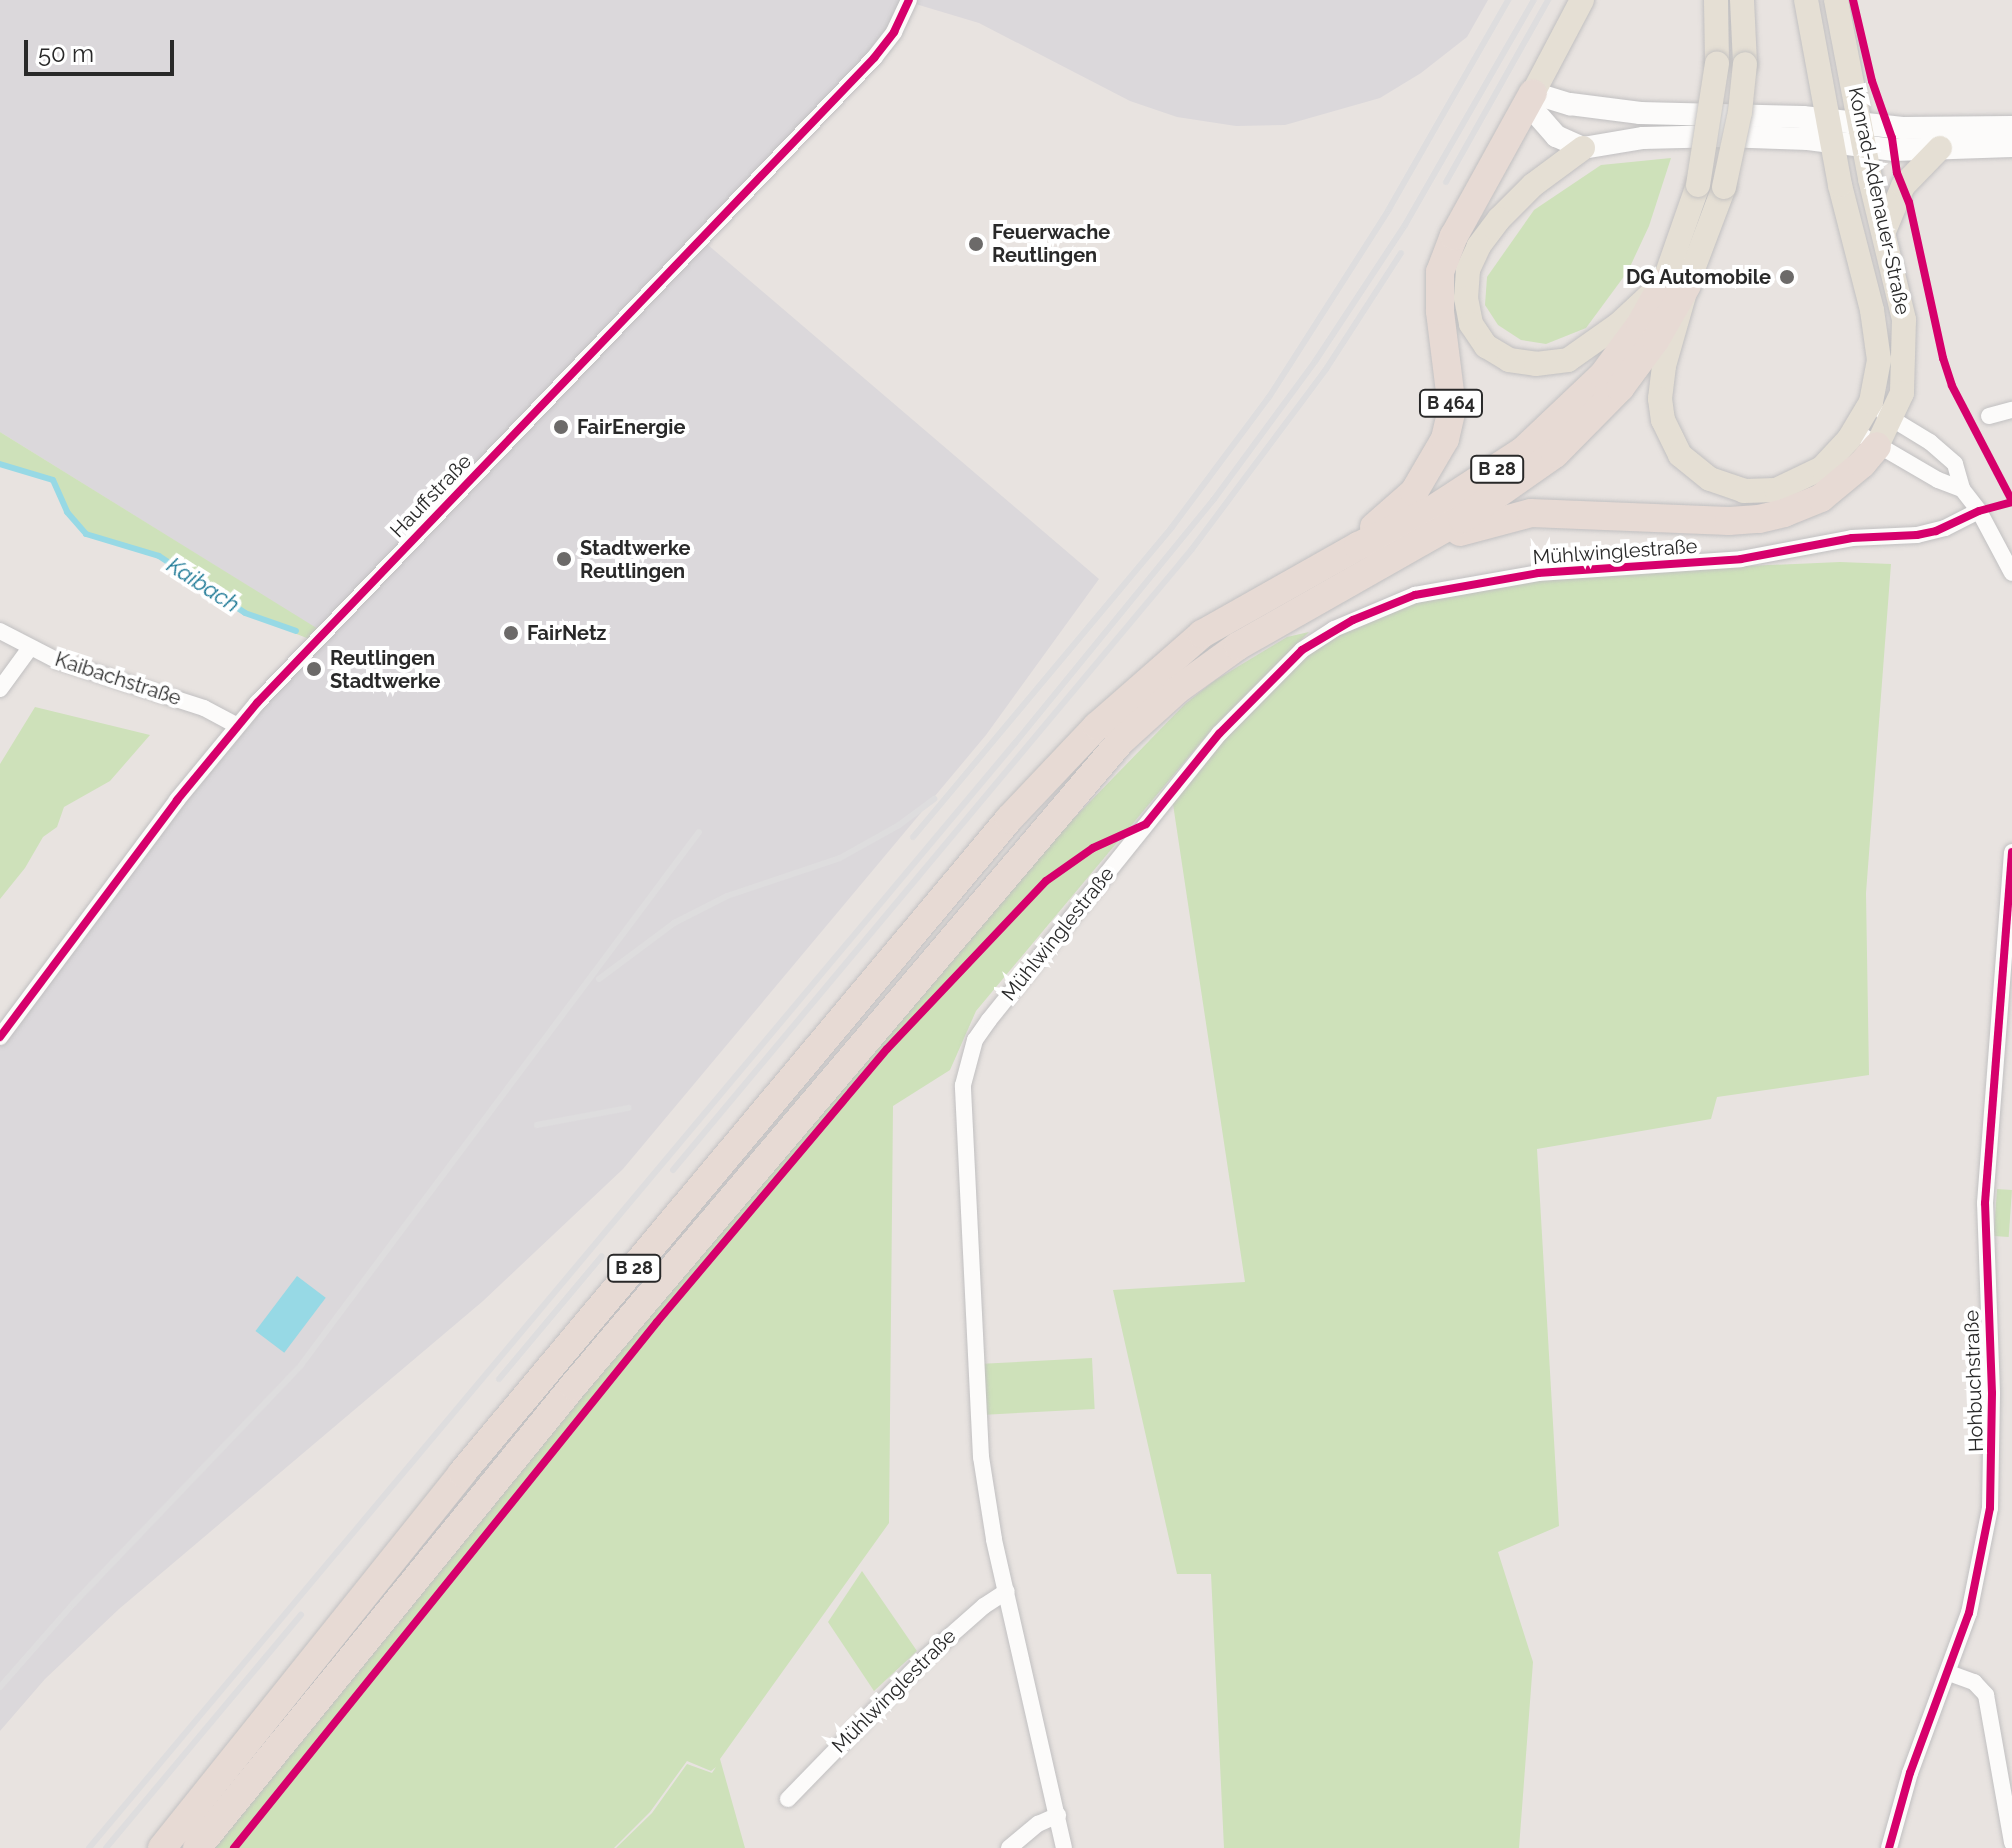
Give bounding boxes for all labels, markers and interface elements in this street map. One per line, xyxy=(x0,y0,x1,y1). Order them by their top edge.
scale bar xyxy=(28,24,178,74)
text: 50 m xyxy=(38,39,94,68)
street label: Konrad-Adenauer-Straße xyxy=(1843,85,1915,317)
place label: Feuerwache Reutlingen xyxy=(992,220,1110,267)
marker: Feuerwache Reutlingen xyxy=(967,235,985,253)
place label: DG Automobile xyxy=(1625,265,1771,289)
marker: DG Automobile xyxy=(1778,268,1796,286)
road number: B 464 xyxy=(1417,389,1485,417)
place label: FairEnergie xyxy=(577,415,685,439)
marker: FairEnergie xyxy=(552,418,570,436)
street label: Hauffstraße xyxy=(386,450,476,542)
road number: B 28 xyxy=(1469,455,1525,483)
street label: Mühlwinglestraße xyxy=(1532,534,1698,570)
place label: Stadtwerke Reutlingen xyxy=(580,536,690,583)
marker: Stadtwerke Reutlingen xyxy=(555,550,573,568)
water label: Kaibach xyxy=(162,552,244,618)
place label: FairNetz xyxy=(527,621,606,645)
marker: FairNetz xyxy=(502,624,520,642)
place label: Reutlingen Stadtwerke xyxy=(330,646,440,693)
street label: Kaibachstraße xyxy=(52,647,184,711)
marker: Reutlingen Stadtwerke xyxy=(305,660,323,678)
street label: Mühlwinglestraße xyxy=(997,862,1119,1006)
road number: B 28 xyxy=(606,1254,662,1282)
street label: Hohbuchstraße xyxy=(1960,1310,1988,1452)
street label: Mühlwinglestraße xyxy=(827,1624,961,1758)

